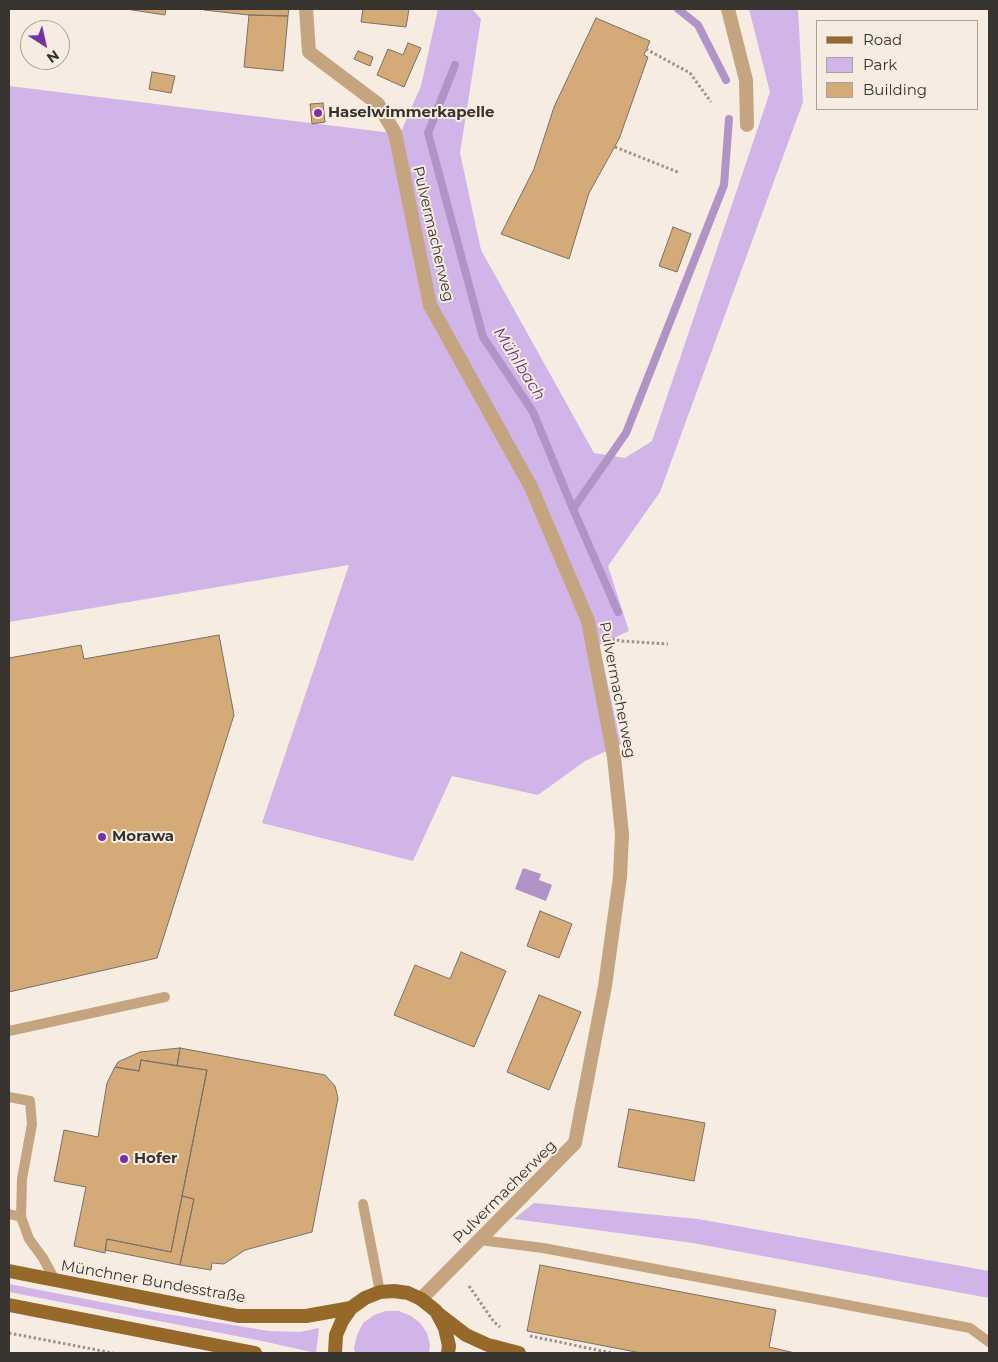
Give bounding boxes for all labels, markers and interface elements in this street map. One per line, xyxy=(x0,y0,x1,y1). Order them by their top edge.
north arrow xyxy=(20,20,70,70)
legend xyxy=(816,20,978,110)
text: Road xyxy=(863,30,902,49)
text: N xyxy=(43,46,63,67)
text: Park xyxy=(863,55,897,74)
text: Building xyxy=(863,80,927,99)
place label: Haselwimmerkapelle xyxy=(328,104,495,122)
marker: Haselwimmerkapelle xyxy=(312,107,324,119)
street label: Pulvermacherweg xyxy=(409,164,457,304)
water label: Mühlbach xyxy=(489,324,549,404)
street label: Pulvermacherweg xyxy=(595,620,639,760)
place label: Morawa xyxy=(112,828,174,846)
marker: Morawa xyxy=(96,831,108,843)
street label: Pulvermacherweg xyxy=(450,1137,560,1247)
place label: Hofer xyxy=(134,1150,178,1168)
marker: Hofer xyxy=(118,1153,130,1165)
street label: Münchner Bundesstraße xyxy=(59,1257,247,1307)

